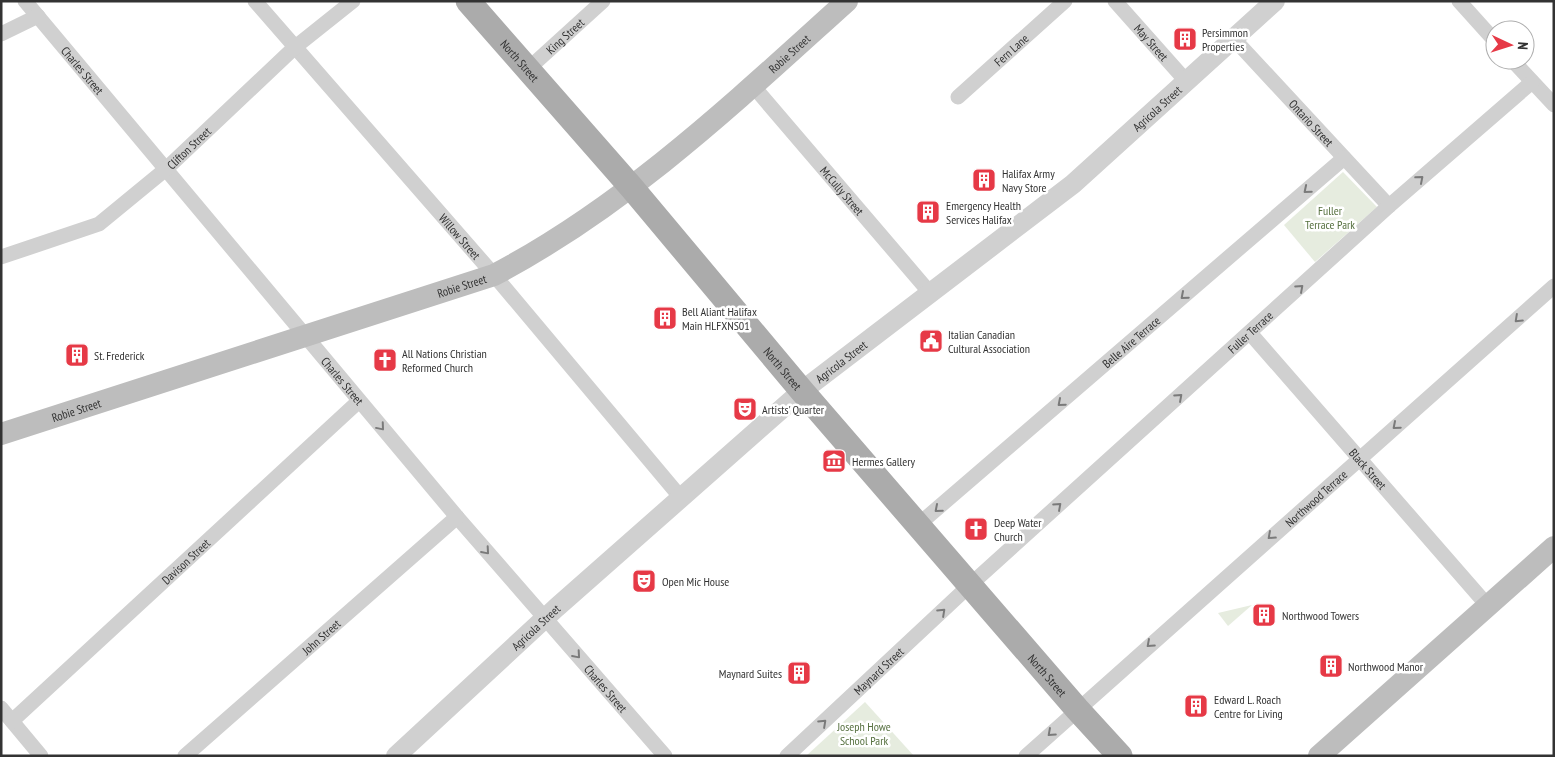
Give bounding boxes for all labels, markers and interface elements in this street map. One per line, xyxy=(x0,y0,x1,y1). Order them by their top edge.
street label: King Street xyxy=(543,14,588,57)
north arrow xyxy=(1485,20,1535,70)
street label: May Street xyxy=(1131,21,1172,64)
place label: Persimmon Properties xyxy=(1202,25,1248,54)
building icon: Persimmon Properties xyxy=(1172,26,1198,52)
street label: Robie Street xyxy=(765,30,813,76)
street label: Fern Lane xyxy=(991,30,1031,69)
street label: North Street xyxy=(498,36,543,85)
text: N xyxy=(1514,42,1532,50)
street label: Charles Street xyxy=(58,43,108,98)
street label: Agricola Street xyxy=(1129,82,1185,134)
street label: Ontario Street xyxy=(1286,96,1337,150)
street label: Clifton Street xyxy=(163,123,214,172)
street label: McCully Street xyxy=(817,163,868,218)
place label: Halifax Army Navy Store xyxy=(1002,166,1055,195)
building icon: Halifax Army Navy Store xyxy=(971,167,997,193)
one-way arrow xyxy=(1415,176,1424,185)
one-way arrow xyxy=(1303,184,1312,193)
place label: Emergency Health Services Halifax xyxy=(946,198,1021,227)
building icon: Emergency Health Services Halifax xyxy=(915,199,941,225)
park label: Fuller Terrace Park xyxy=(1305,203,1355,232)
street label: Willow Street xyxy=(436,210,484,263)
street label: Robie Street xyxy=(435,270,489,300)
one-way arrow xyxy=(1294,285,1303,294)
one-way arrow xyxy=(1180,290,1189,299)
place label: Bell Aliant Halifax Main HLFXNS01 xyxy=(682,304,757,333)
building icon: Bell Aliant Halifax Main HLFXNS01 xyxy=(652,305,678,331)
street label: Fuller Terrace xyxy=(1224,307,1276,356)
street label: Belle Aire Terrace xyxy=(1099,312,1163,371)
one-way arrow xyxy=(1514,313,1523,322)
place label: Italian Canadian Cultural Association xyxy=(948,327,1030,356)
public building icon: Italian Canadian Cultural Association xyxy=(918,328,944,354)
street label: Agricola Street xyxy=(812,336,870,386)
building icon: St. Frederick xyxy=(64,342,90,368)
street label: North Street xyxy=(761,344,806,393)
place label: All Nations Christian Reformed Church xyxy=(402,346,487,375)
church icon: All Nations Christian Reformed Church xyxy=(372,347,398,373)
place label: St. Frederick xyxy=(94,348,145,363)
street label: Charles Street xyxy=(318,353,368,408)
one-way arrow xyxy=(1174,394,1183,403)
street label: Robie Street xyxy=(50,395,103,425)
theatre icon: Artists' Quarter xyxy=(732,396,758,422)
one-way arrow xyxy=(1058,397,1067,406)
place label: Artists' Quarter xyxy=(762,402,825,417)
one-way arrow xyxy=(1392,420,1401,429)
one-way arrow xyxy=(375,422,384,431)
street label: Black Street xyxy=(1346,445,1391,493)
museum icon: Hermes Gallery xyxy=(821,448,847,474)
place label: Hermes Gallery xyxy=(852,454,916,469)
street label: Northwood Terrace xyxy=(1282,466,1350,530)
one-way arrow xyxy=(934,503,943,512)
one-way arrow xyxy=(1053,503,1062,512)
place label: Deep Water Church xyxy=(994,515,1042,544)
church icon: Deep Water Church xyxy=(963,516,989,542)
one-way arrow xyxy=(1267,530,1276,539)
street label: Davison Street xyxy=(158,535,213,587)
one-way arrow xyxy=(480,545,489,554)
theatre icon: Open Mic House xyxy=(631,568,657,594)
place label: Open Mic House xyxy=(662,574,729,589)
street label: Agricola Street xyxy=(508,600,563,653)
building icon: Northwood Towers xyxy=(1251,602,1277,628)
place label: Northwood Towers xyxy=(1282,608,1359,623)
one-way arrow xyxy=(936,609,945,618)
street label: John Street xyxy=(298,615,344,658)
one-way arrow xyxy=(1146,638,1155,647)
street label: Maynard Street xyxy=(850,643,907,698)
one-way arrow xyxy=(571,650,580,659)
street label: North Street xyxy=(1025,651,1071,700)
building icon: Northwood Manor xyxy=(1318,653,1344,679)
place label: Northwood Manor xyxy=(1348,659,1424,674)
building icon: Maynard Suites xyxy=(786,660,812,686)
street label: Charles Street xyxy=(581,661,631,716)
place label: Maynard Suites xyxy=(719,666,782,681)
place label: Edward L. Roach Centre for Living xyxy=(1214,692,1283,721)
building icon: Edward L. Roach Centre for Living xyxy=(1183,693,1209,719)
park label: Joseph Howe School Park xyxy=(836,719,891,748)
one-way arrow xyxy=(817,720,826,729)
one-way arrow xyxy=(1048,727,1057,736)

